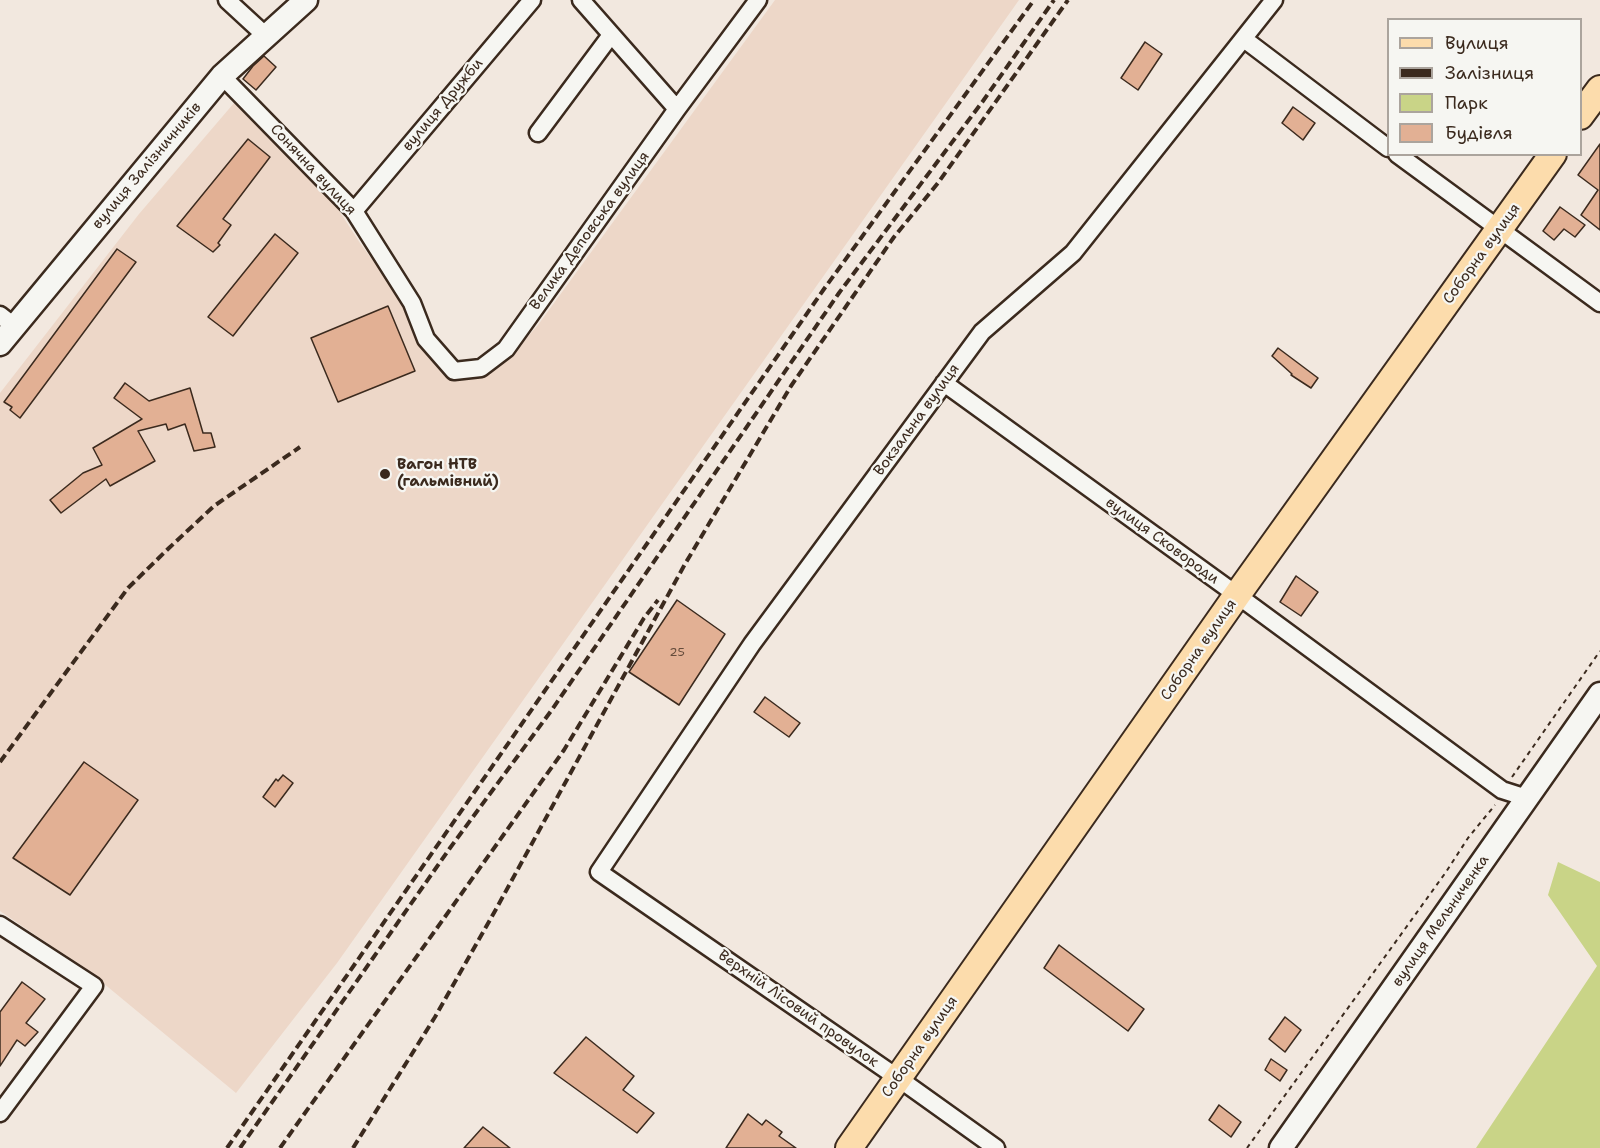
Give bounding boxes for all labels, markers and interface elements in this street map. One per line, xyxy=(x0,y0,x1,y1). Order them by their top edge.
legend xyxy=(1387,18,1582,156)
text: Вулиця xyxy=(1445,31,1509,55)
street label: вулиця Дружби xyxy=(399,55,487,155)
text: Залізниця xyxy=(1445,61,1534,85)
text: Парк xyxy=(1445,91,1488,115)
street label: вулиця Залізничників xyxy=(89,99,205,233)
street label: Сонячна вулиця xyxy=(266,121,360,219)
text: Будівля xyxy=(1445,121,1513,145)
street label: Велика Деповська вулиця xyxy=(526,148,654,314)
street label: Соборна вулиця xyxy=(1439,200,1525,308)
street label: Вокзальна вулиця xyxy=(870,360,964,480)
place label: Вагон НТВ (гальмівний) xyxy=(397,456,499,491)
marker: Вагон НТВ (гальмівний) xyxy=(378,467,392,481)
street label: вулиця Сковороди xyxy=(1102,494,1222,588)
street label: Соборна вулиця xyxy=(1157,596,1241,704)
house number: 25 xyxy=(669,646,685,660)
street label: вулиця Мельниченка xyxy=(1389,852,1493,990)
street label: Верхній Лісовий провулок xyxy=(714,947,882,1071)
street label: Соборна вулиця xyxy=(878,993,962,1101)

